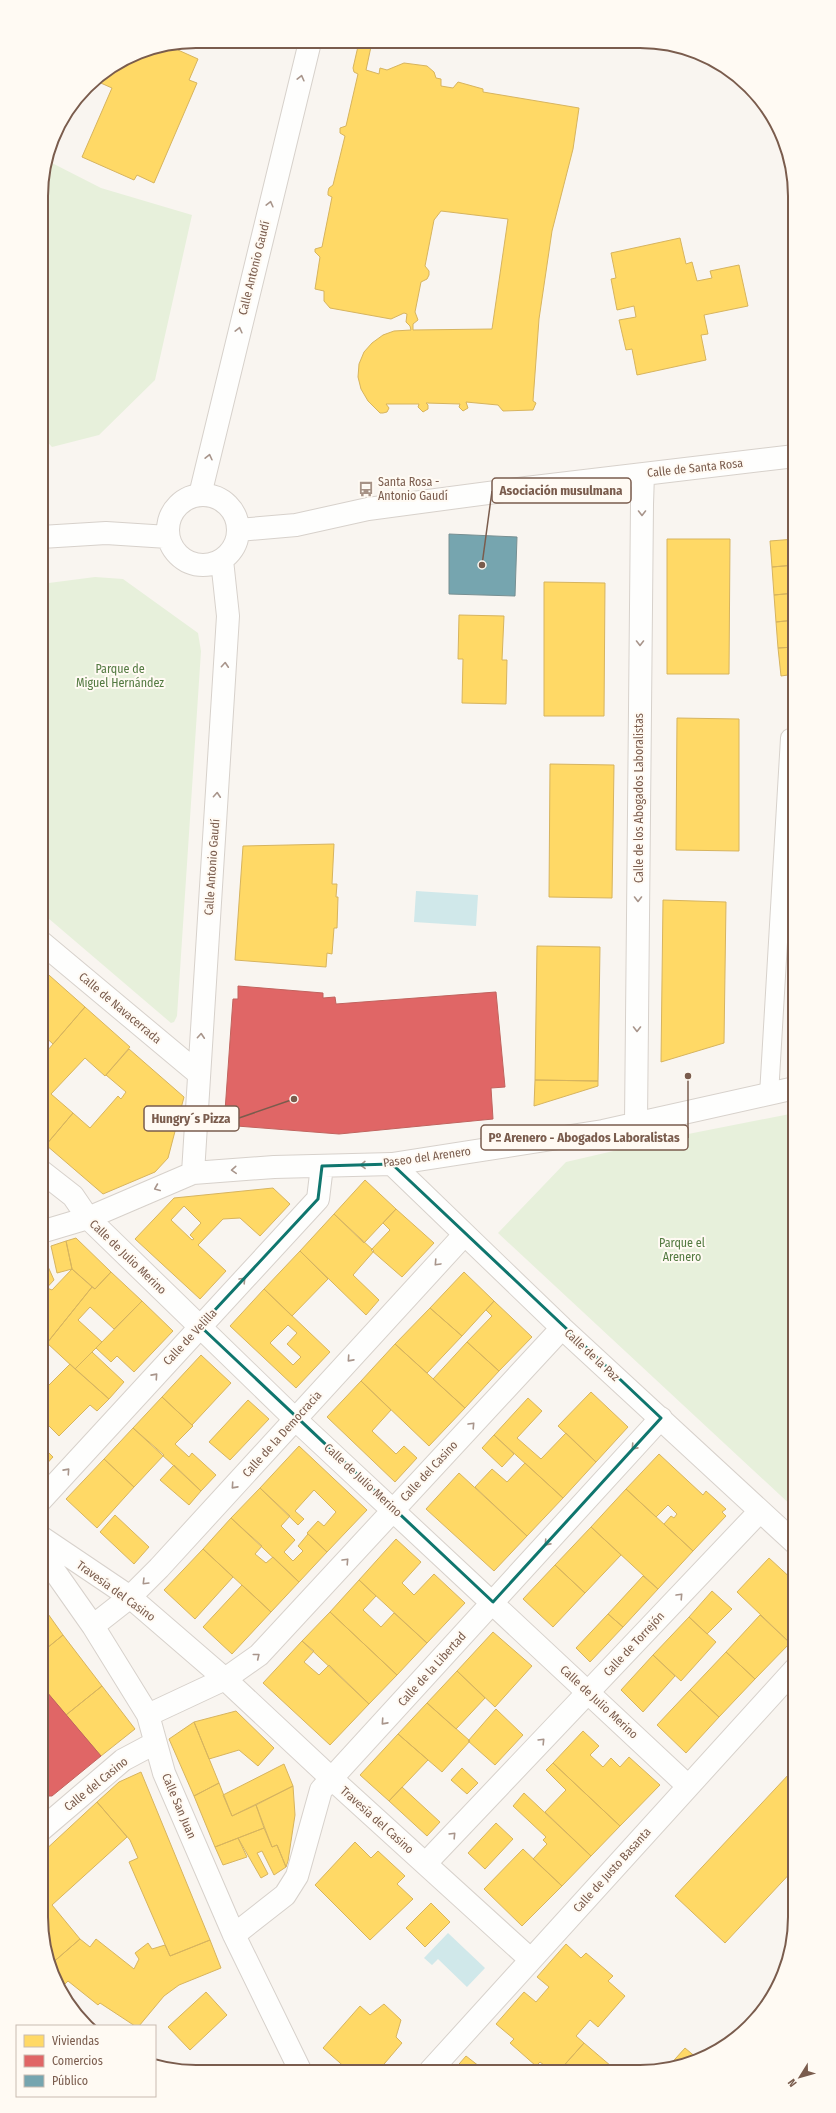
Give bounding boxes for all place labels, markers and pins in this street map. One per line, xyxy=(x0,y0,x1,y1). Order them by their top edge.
place label: Santa Rosa - Antonio Gaudí xyxy=(378,475,448,503)
callout: Asociación musulmana xyxy=(492,478,631,503)
bus stop icon: Santa Rosa - Antonio Gaudí xyxy=(357,480,375,498)
callout: Hungry´s Pizza xyxy=(144,1106,239,1131)
callout: Pº Arenero - Abogados Laboralistas xyxy=(481,1125,688,1150)

